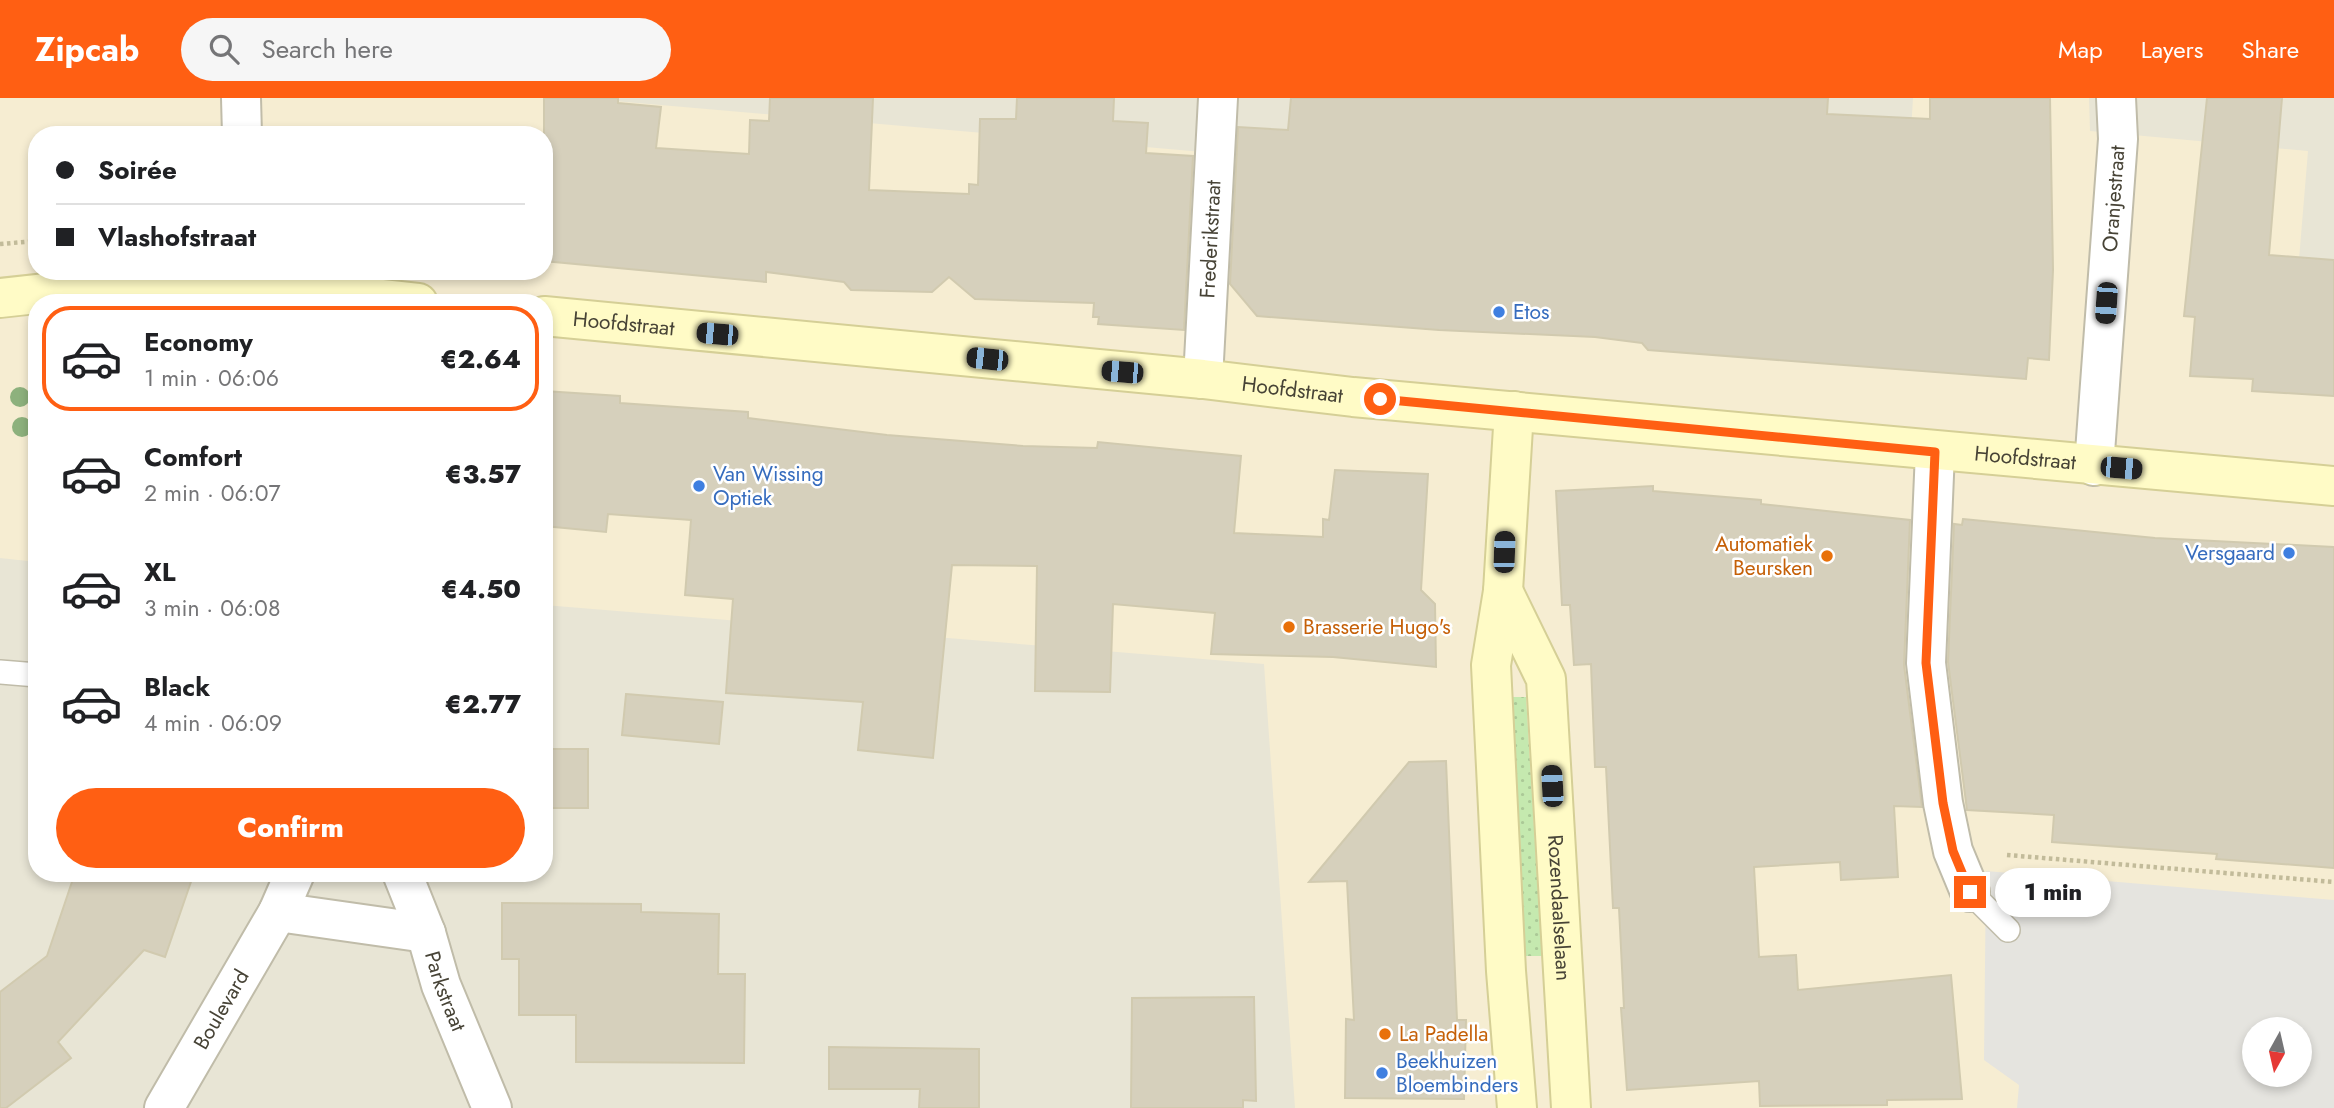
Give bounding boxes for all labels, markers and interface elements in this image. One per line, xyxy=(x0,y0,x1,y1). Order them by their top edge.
search box xyxy=(181,18,671,81)
text: Zipcab xyxy=(35,26,139,73)
icon: search xyxy=(205,30,243,68)
text: Search here xyxy=(261,30,393,68)
text: Map xyxy=(2058,32,2103,67)
text: Layers xyxy=(2141,32,2203,67)
text: Share xyxy=(2241,32,2299,67)
street label: Oranjestraat xyxy=(2095,144,2132,253)
text: Soirée xyxy=(98,151,177,189)
street label: Frederikstraat xyxy=(1192,179,1229,299)
text: Vlashofstraat xyxy=(98,218,256,256)
car xyxy=(2095,281,2118,325)
place label: Etos xyxy=(1513,297,1550,327)
street label: Hoofdstraat xyxy=(571,304,676,343)
marker: Etos xyxy=(1491,304,1507,320)
car xyxy=(696,322,739,346)
text: Economy xyxy=(144,323,253,361)
icon: car xyxy=(60,327,123,390)
text: €2.64 xyxy=(440,340,521,378)
car xyxy=(966,346,1009,372)
car xyxy=(1101,360,1144,384)
text: 1 min · 06:06 xyxy=(144,361,279,395)
street label: Hoofdstraat xyxy=(1240,369,1345,411)
route start xyxy=(1364,383,1396,415)
text: Comfort xyxy=(144,438,242,476)
street label: Hoofdstraat xyxy=(1973,438,2077,478)
icon: car xyxy=(60,442,123,505)
text: €3.57 xyxy=(445,455,521,493)
car xyxy=(2100,456,2143,480)
place label: Van Wissing Optiek xyxy=(713,459,824,513)
text: 2 min · 06:07 xyxy=(144,476,281,510)
marker: Van Wissing Optiek xyxy=(691,478,707,494)
place label: Automatiek Beursken xyxy=(1715,529,1814,583)
car xyxy=(1493,531,1516,573)
place label: Versgaard xyxy=(2185,538,2275,568)
marker: Versgaard xyxy=(2281,545,2297,561)
marker: Automatiek Beursken xyxy=(1819,548,1835,564)
text: XL xyxy=(144,553,176,591)
icon: car xyxy=(60,557,123,620)
text: €4.50 xyxy=(441,570,521,608)
text: 3 min · 06:08 xyxy=(144,591,280,625)
place label: Brasserie Hugo's xyxy=(1303,612,1451,642)
marker: Brasserie Hugo's xyxy=(1281,619,1297,635)
text: Black xyxy=(144,668,210,706)
icon: car xyxy=(60,672,123,735)
text: €2.77 xyxy=(445,685,521,723)
text: 4 min · 06:09 xyxy=(144,706,282,740)
car xyxy=(1541,764,1564,808)
button: Confirm xyxy=(56,788,525,868)
street label: Rozendaalselaan xyxy=(1540,834,1579,982)
callout: 1 min xyxy=(1994,868,2110,916)
text: 1 min xyxy=(2024,875,2082,909)
route end xyxy=(1954,876,1986,908)
street label: Parkstraat xyxy=(417,948,474,1036)
street label: Boulevard xyxy=(186,964,256,1055)
north arrow xyxy=(2242,1017,2312,1087)
map controls xyxy=(2242,1017,2312,1087)
place label: La Padella xyxy=(1399,1019,1488,1049)
marker: La Padella xyxy=(1377,1026,1393,1042)
place label: Beekhuizen Bloembinders xyxy=(1396,1046,1518,1100)
marker: Beekhuizen Bloembinders xyxy=(1374,1065,1390,1081)

